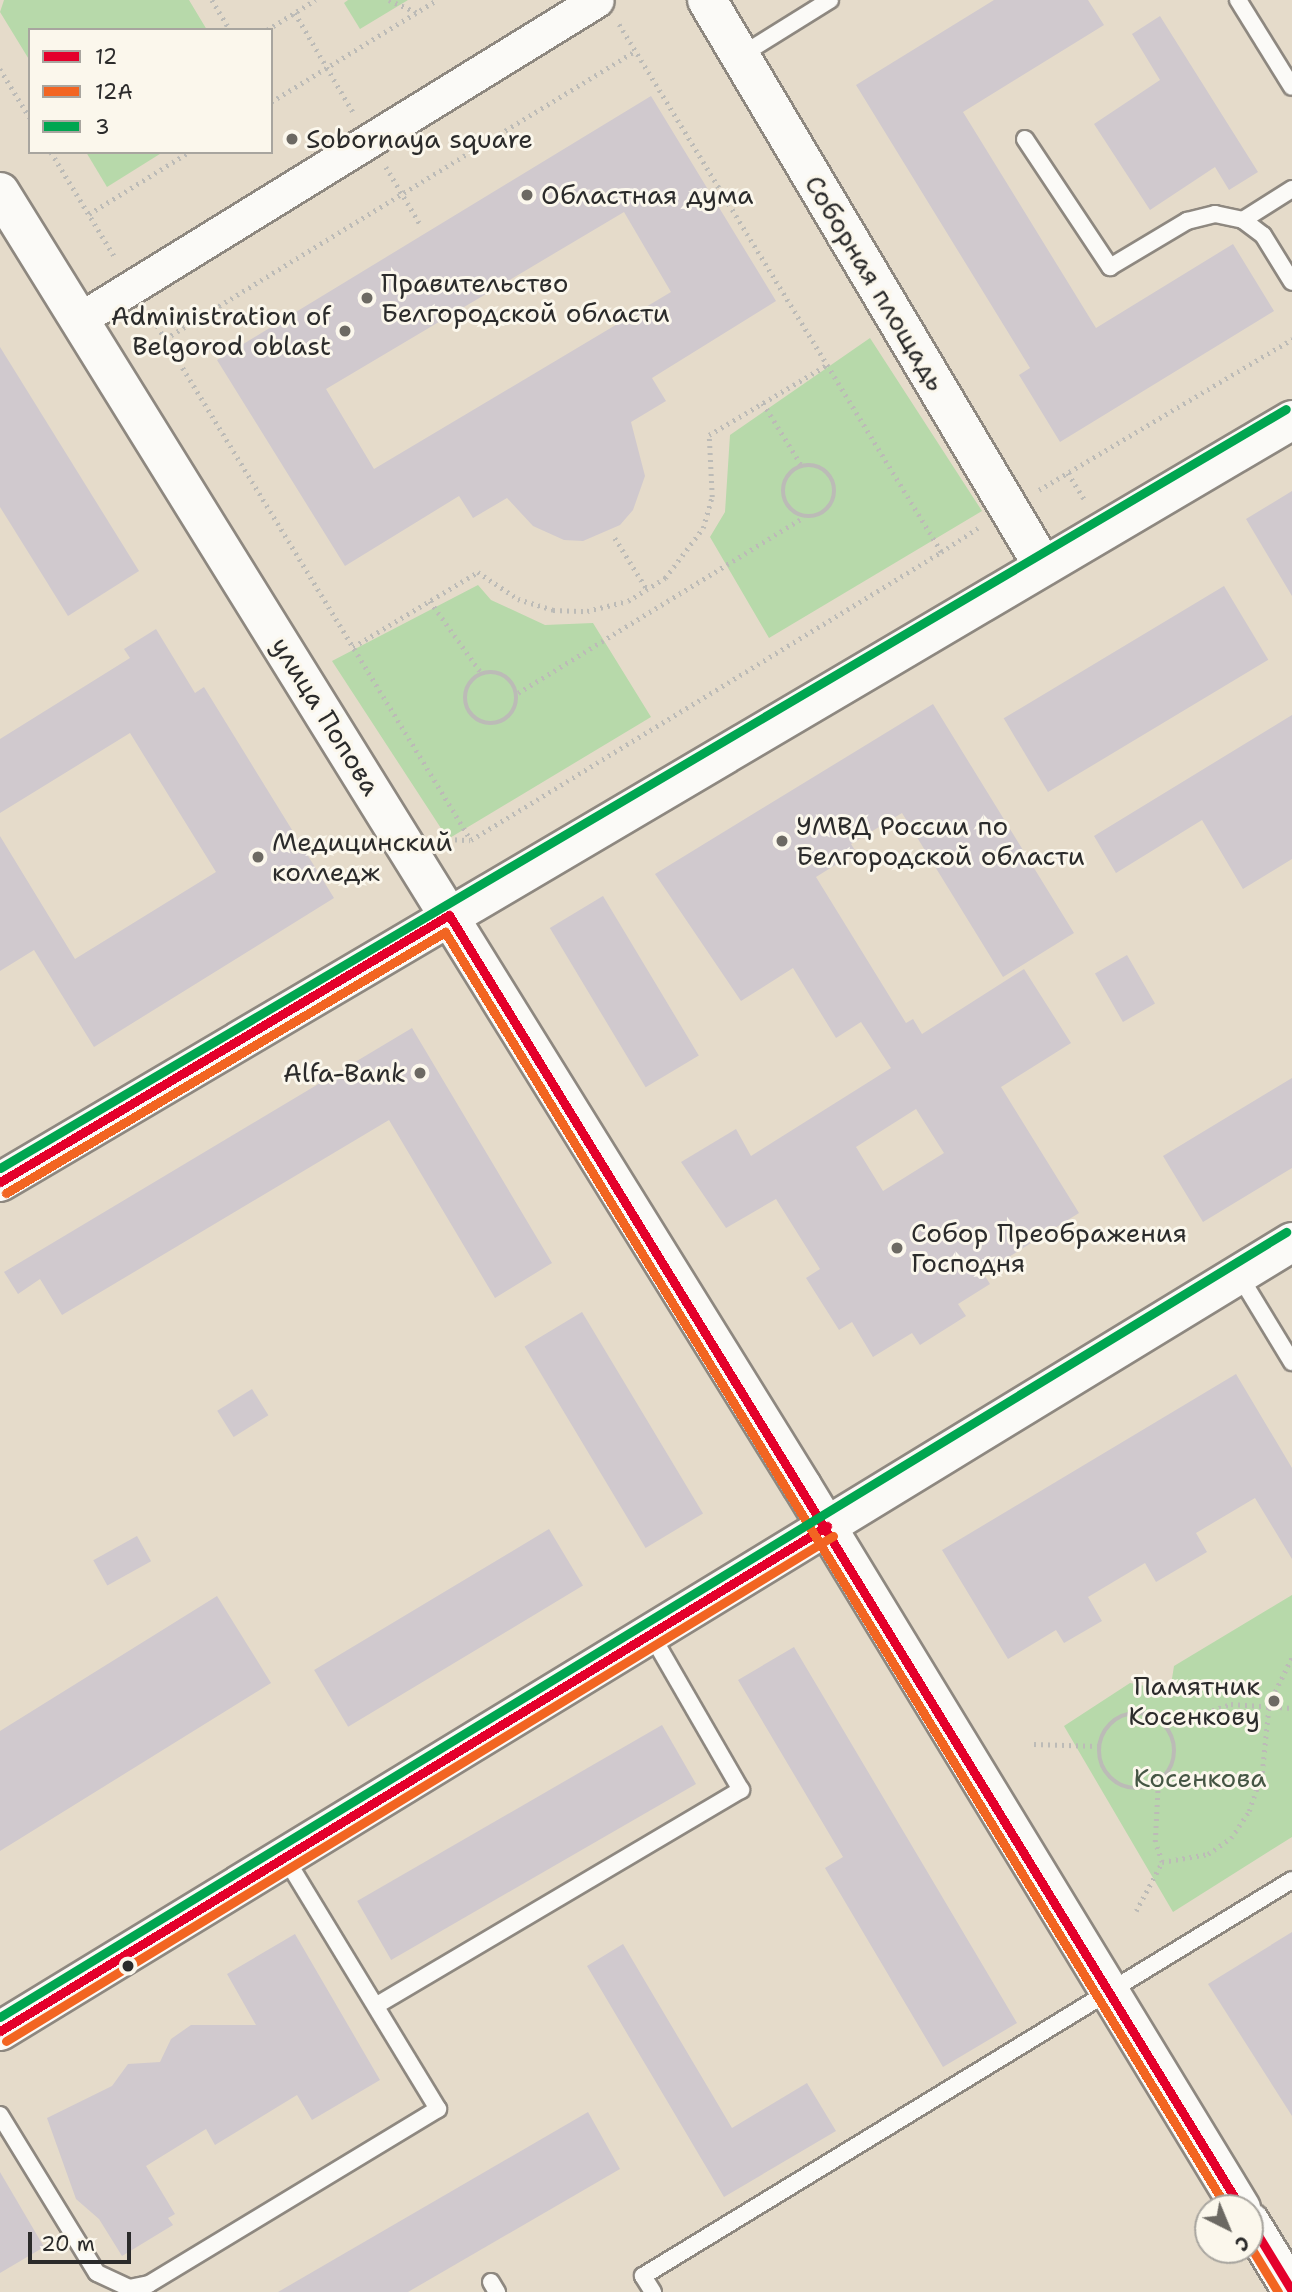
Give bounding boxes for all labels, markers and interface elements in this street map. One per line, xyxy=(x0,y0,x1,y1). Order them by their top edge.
legend xyxy=(28,28,273,154)
text: 12 xyxy=(95,43,117,71)
text: 12А xyxy=(95,78,133,106)
text: 3 xyxy=(95,113,110,141)
place label: Sobornaya square xyxy=(306,123,533,155)
marker: Sobornaya square xyxy=(284,131,300,147)
street label: Соборная площадь xyxy=(798,170,952,396)
place label: Областная дума xyxy=(541,179,753,211)
marker: Областная дума xyxy=(519,187,535,203)
place label: Правительство Белгородской области xyxy=(381,267,670,328)
marker: Правительство Белгородской области xyxy=(359,290,375,306)
place label: Administration of Belgorod oblast xyxy=(111,300,331,362)
marker: Administration of Belgorod oblast xyxy=(337,323,353,339)
street label: улица Попова xyxy=(265,631,387,801)
place label: УМВД России по Белгородской области xyxy=(796,810,1085,872)
place label: Медицинский колледж xyxy=(272,826,452,888)
marker: УМВД России по Белгородской области xyxy=(774,833,790,849)
marker: Медицинский колледж xyxy=(250,849,266,865)
place label: Alfa-Bank xyxy=(283,1057,406,1089)
marker: Alfa-Bank xyxy=(412,1065,428,1081)
place label: Собор Преображения Господня xyxy=(911,1217,1187,1278)
marker: Собор Преображения Господня xyxy=(889,1240,905,1256)
place label: Памятник Косенкову xyxy=(1128,1670,1260,1732)
marker: Памятник Косенкову xyxy=(1266,1693,1282,1709)
park label: Косенкова xyxy=(1134,1762,1266,1794)
unlabelled marker xyxy=(121,1959,135,1973)
north arrow xyxy=(1194,2194,1264,2264)
scale bar xyxy=(32,2218,135,2262)
text: 20 m xyxy=(41,2230,95,2258)
text: С xyxy=(1230,2230,1255,2256)

